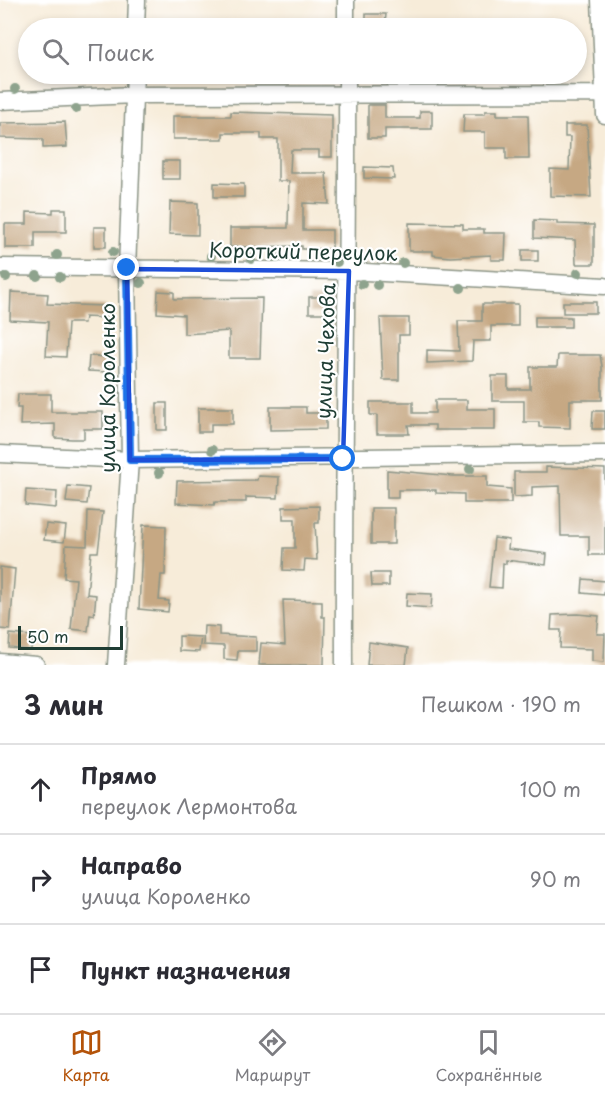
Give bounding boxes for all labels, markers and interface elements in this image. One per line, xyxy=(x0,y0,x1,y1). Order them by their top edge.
search box xyxy=(18,18,587,84)
icon: search xyxy=(39,35,72,68)
text: Поиск xyxy=(87,35,154,68)
street label: Короткий переулок xyxy=(208,234,398,268)
route end xyxy=(113,254,139,280)
street label: улица Чехова xyxy=(308,282,342,420)
street label: улица Короленко xyxy=(92,303,122,473)
route start xyxy=(329,445,355,471)
scale bar xyxy=(18,623,123,650)
text: 50 m xyxy=(27,624,68,648)
text: 3 мин xyxy=(24,685,104,724)
text: Пешком · 190 m xyxy=(421,689,581,719)
text: Прямо xyxy=(81,758,156,791)
icon: ahead xyxy=(24,773,57,806)
text: 100 m xyxy=(520,774,581,804)
text: переулок Лермонтова xyxy=(81,791,297,821)
text: Направо xyxy=(81,848,182,881)
icon: right xyxy=(24,863,57,896)
text: 90 m xyxy=(530,864,581,894)
text: улица Короленко xyxy=(81,881,251,911)
icon: arrive xyxy=(24,953,57,986)
text: Пункт назначения xyxy=(81,953,291,986)
tab: Карта xyxy=(63,1026,110,1086)
tab: Маршрут xyxy=(235,1026,310,1086)
tab: Сохранённые xyxy=(435,1026,542,1086)

